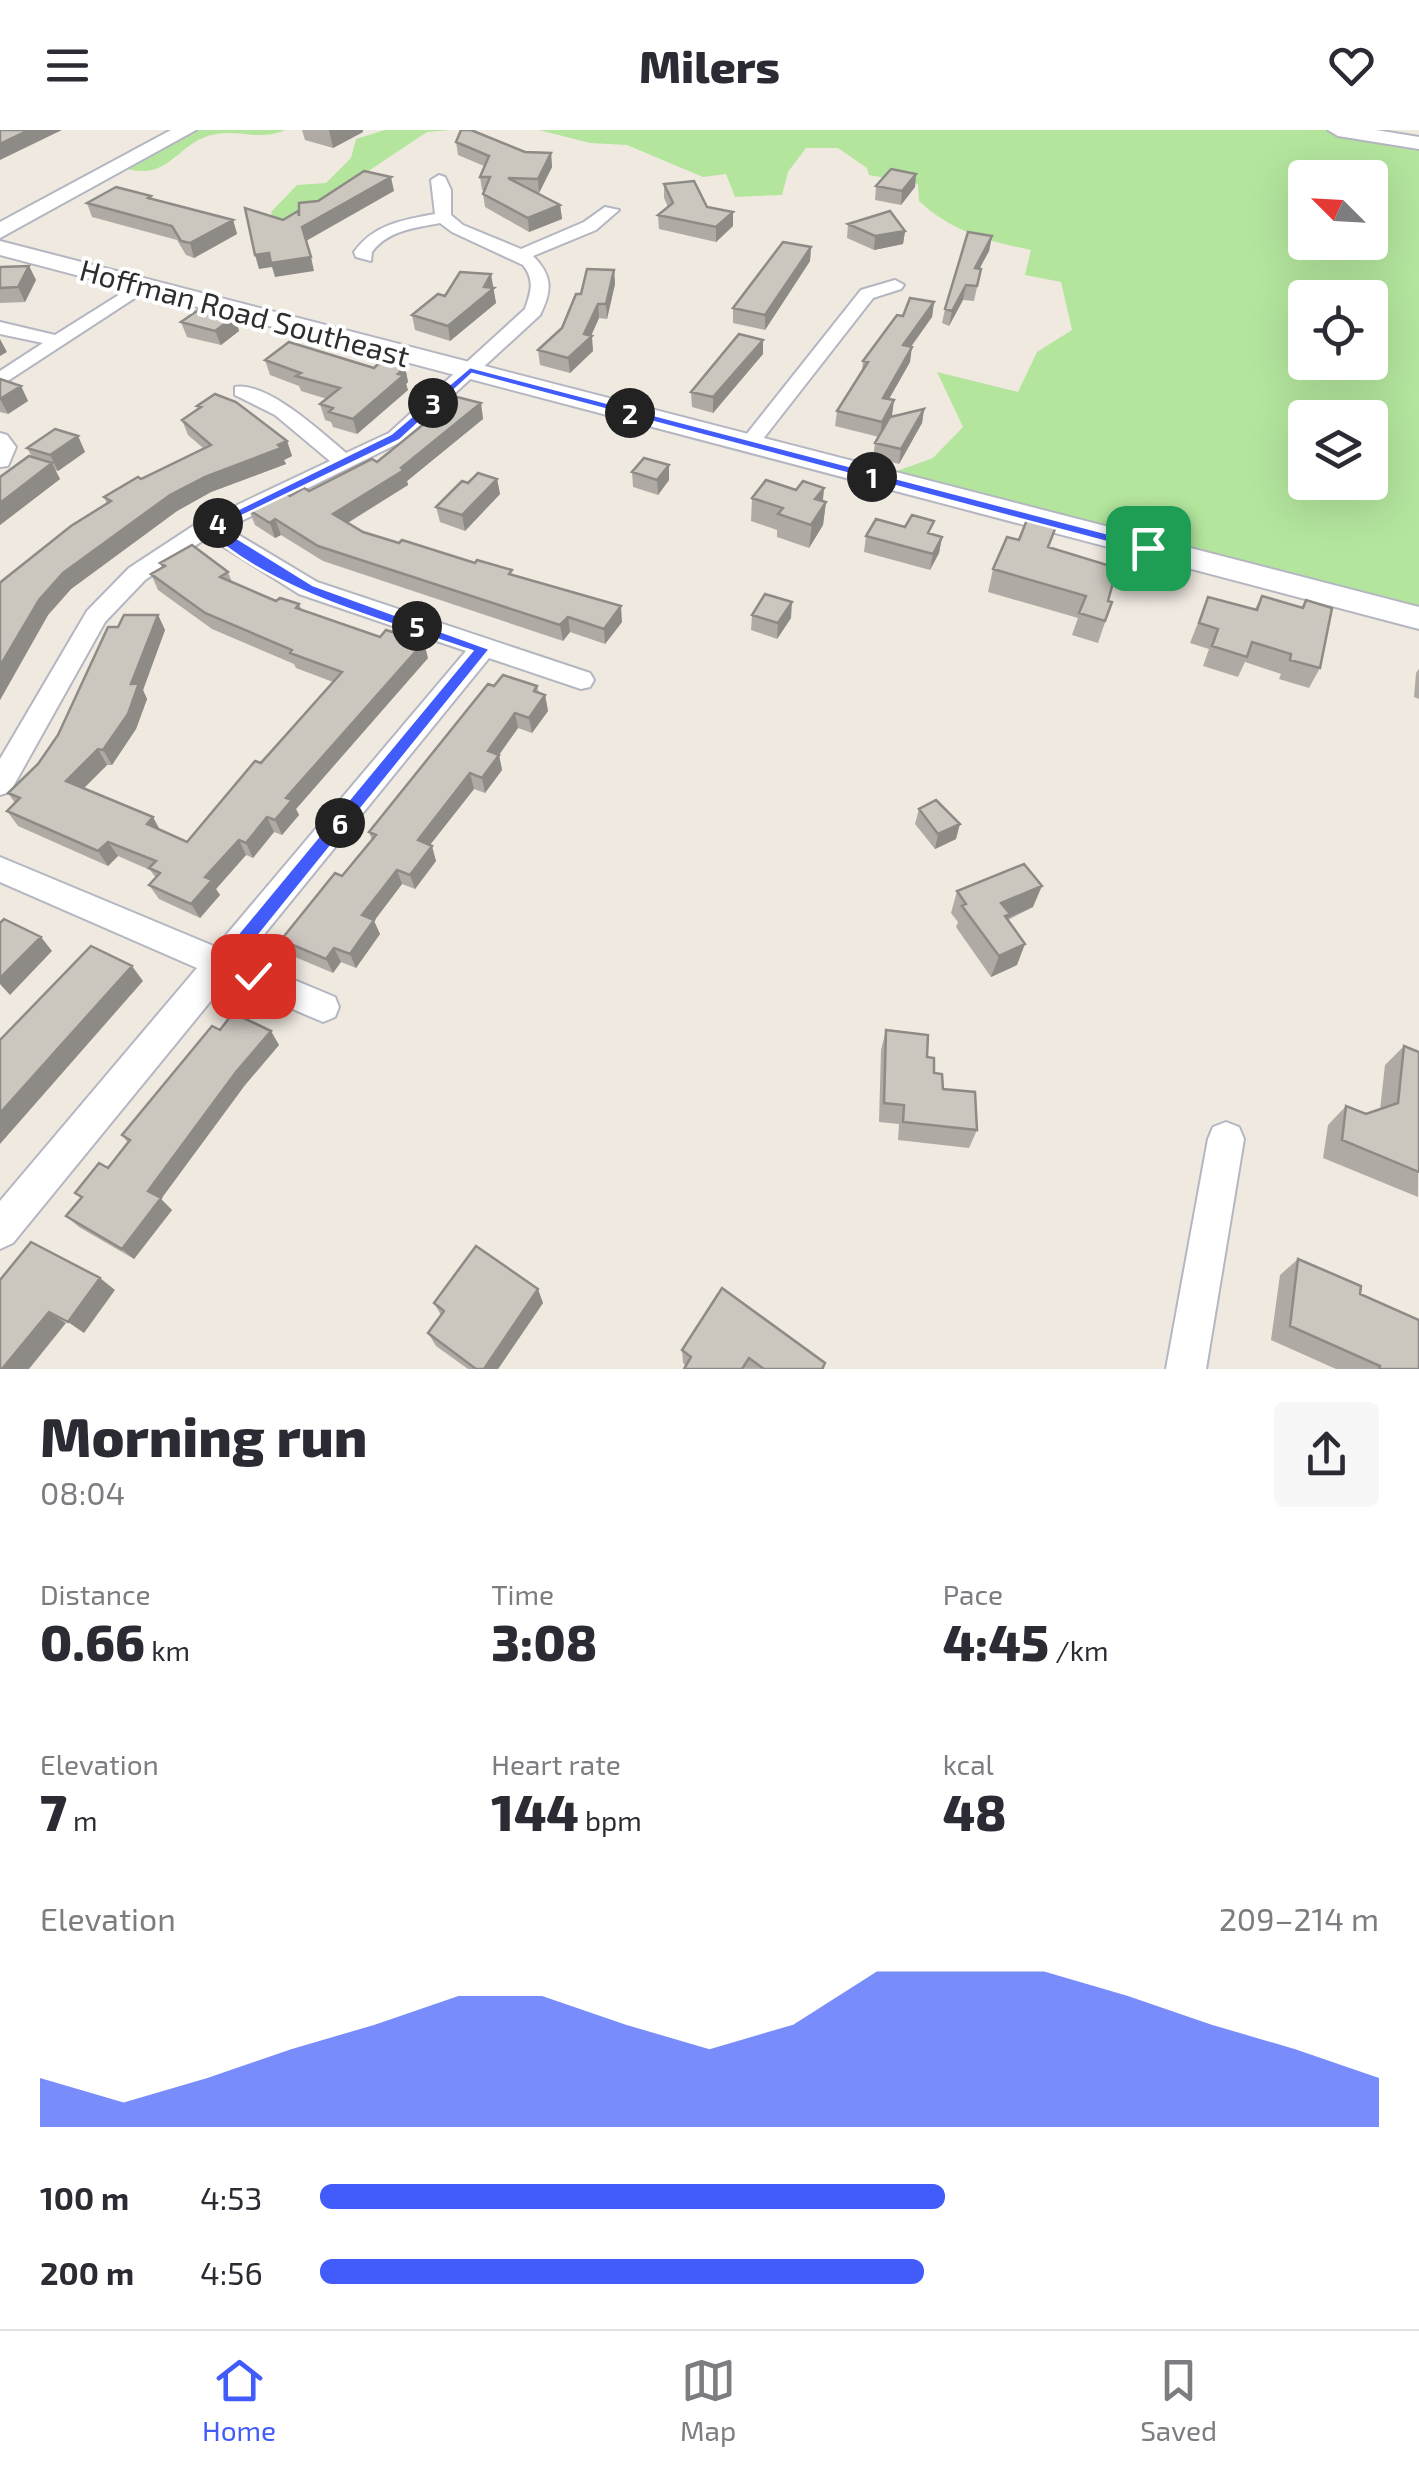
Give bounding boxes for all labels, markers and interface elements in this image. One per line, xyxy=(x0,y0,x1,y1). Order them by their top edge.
icon: menu xyxy=(40,38,95,93)
text: Milers xyxy=(639,38,780,92)
icon: heart xyxy=(1324,38,1379,93)
north arrow xyxy=(1288,160,1388,260)
map controls xyxy=(1288,160,1388,500)
street label: Hoffman Road Southeast xyxy=(76,251,414,373)
button: locate xyxy=(1288,280,1388,380)
pin: 3 xyxy=(408,378,458,428)
text: 3 xyxy=(425,386,441,420)
pin: 2 xyxy=(605,388,655,438)
text: 2 xyxy=(622,396,638,430)
button: layers xyxy=(1288,400,1388,500)
pin: 1 xyxy=(847,452,897,502)
text: 1 xyxy=(866,460,878,494)
pin: 4 xyxy=(193,498,243,548)
text: 4 xyxy=(209,506,227,540)
pin xyxy=(1106,506,1191,591)
icon: arrive xyxy=(1121,521,1176,576)
pin: 5 xyxy=(392,601,442,651)
text: 5 xyxy=(409,609,425,643)
pin: 6 xyxy=(315,798,365,848)
text: 6 xyxy=(332,806,348,840)
pin xyxy=(211,934,296,1019)
icon: check xyxy=(226,949,281,1004)
text: Morning run xyxy=(40,1402,368,1468)
button: share xyxy=(1274,1402,1379,1507)
text: 08:04 xyxy=(40,1473,125,1511)
text: Distance xyxy=(40,1577,151,1611)
text: Time xyxy=(491,1577,554,1611)
text: Pace xyxy=(943,1577,1003,1611)
text: 0.66 xyxy=(40,1611,145,1671)
text: 3:08 xyxy=(491,1611,597,1671)
text: 4:45 xyxy=(943,1611,1049,1671)
text: km xyxy=(145,1633,190,1667)
text: /km xyxy=(1049,1633,1109,1667)
text: Elevation xyxy=(40,1747,159,1781)
text: Heart rate xyxy=(491,1747,621,1781)
text: kcal xyxy=(943,1747,994,1781)
text: 7 xyxy=(40,1781,67,1841)
text: 144 xyxy=(491,1781,579,1841)
text: 48 xyxy=(943,1781,1007,1841)
text: m xyxy=(67,1803,98,1837)
text: bpm xyxy=(579,1803,642,1837)
text: Elevation xyxy=(40,1899,176,1937)
text: 209–214 m xyxy=(1219,1899,1379,1937)
text: 100 m xyxy=(40,2178,129,2216)
text: 4:53 xyxy=(200,2178,262,2216)
text: 200 m xyxy=(40,2253,134,2291)
text: 4:56 xyxy=(200,2253,263,2291)
tab: Home xyxy=(202,2353,276,2447)
tab: Map xyxy=(680,2353,736,2447)
tab: Saved xyxy=(1140,2353,1217,2447)

